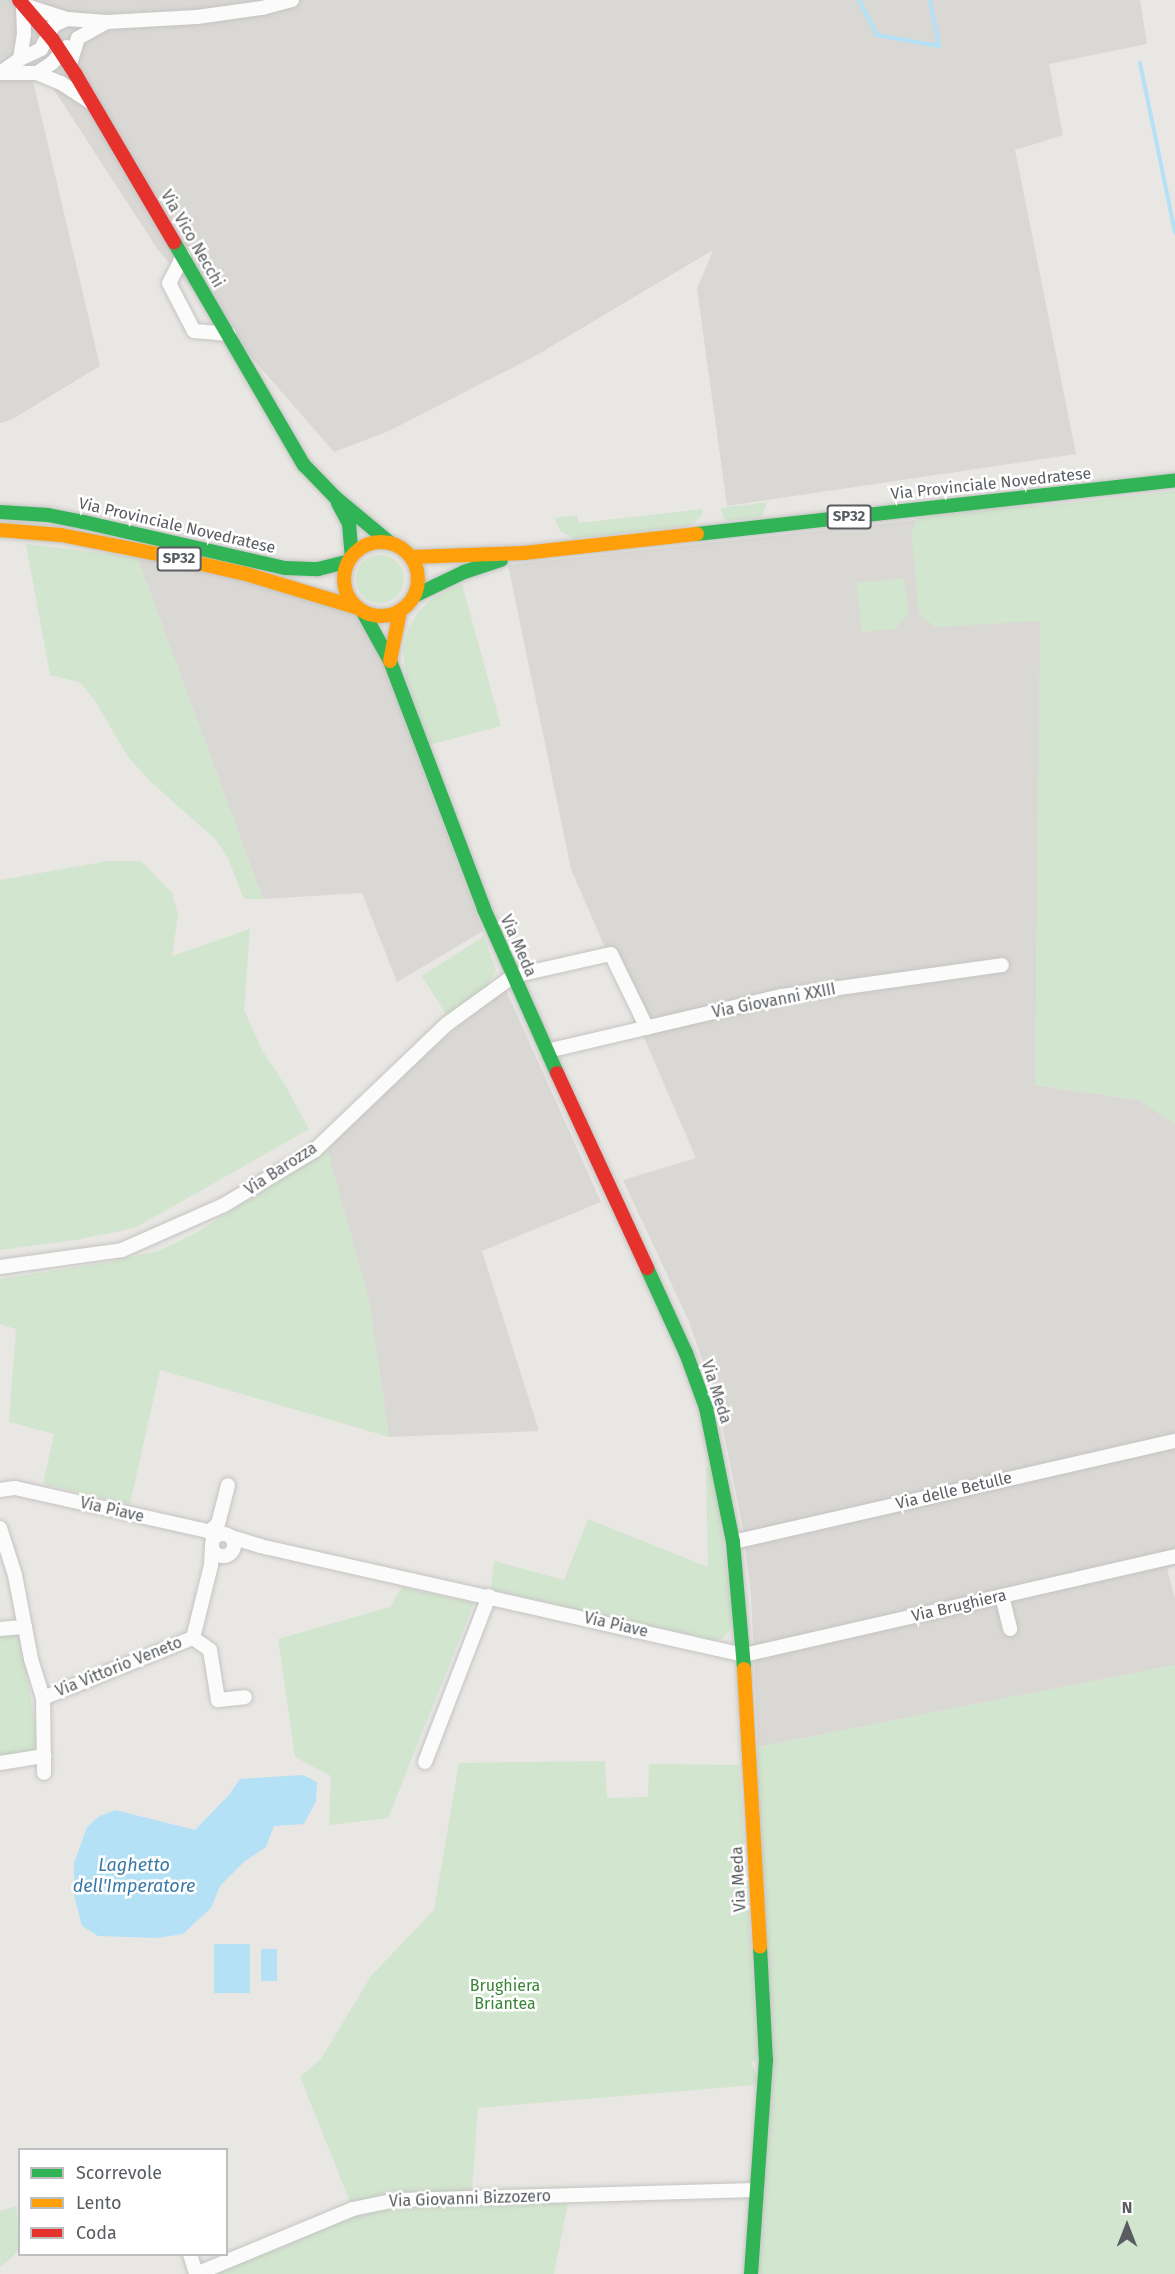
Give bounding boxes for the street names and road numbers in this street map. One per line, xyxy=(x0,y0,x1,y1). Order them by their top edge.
street label: Via Vico Necchi xyxy=(156,187,228,291)
street label: Via Provinciale Novedratese xyxy=(890,464,1092,504)
street label: Via Provinciale Novedratese xyxy=(77,494,277,558)
road number: SP32 xyxy=(826,505,872,529)
road number: SP32 xyxy=(156,547,201,571)
street label: Via Meda xyxy=(496,912,540,980)
street label: Via Giovanni XXIII xyxy=(711,980,837,1022)
street label: Via Barozza xyxy=(241,1139,321,1199)
street label: Via Meda xyxy=(697,1358,735,1426)
street label: Via delle Betulle xyxy=(894,1468,1014,1514)
street label: Via Piave xyxy=(78,1493,146,1527)
street label: Via Brughiera xyxy=(910,1586,1008,1626)
street label: Via Piave xyxy=(582,1608,650,1642)
street label: Via Vittorio Veneto xyxy=(53,1633,185,1701)
street label: Via Meda xyxy=(728,1846,750,1912)
street label: Via Giovanni Bizzozero xyxy=(389,2187,551,2211)

